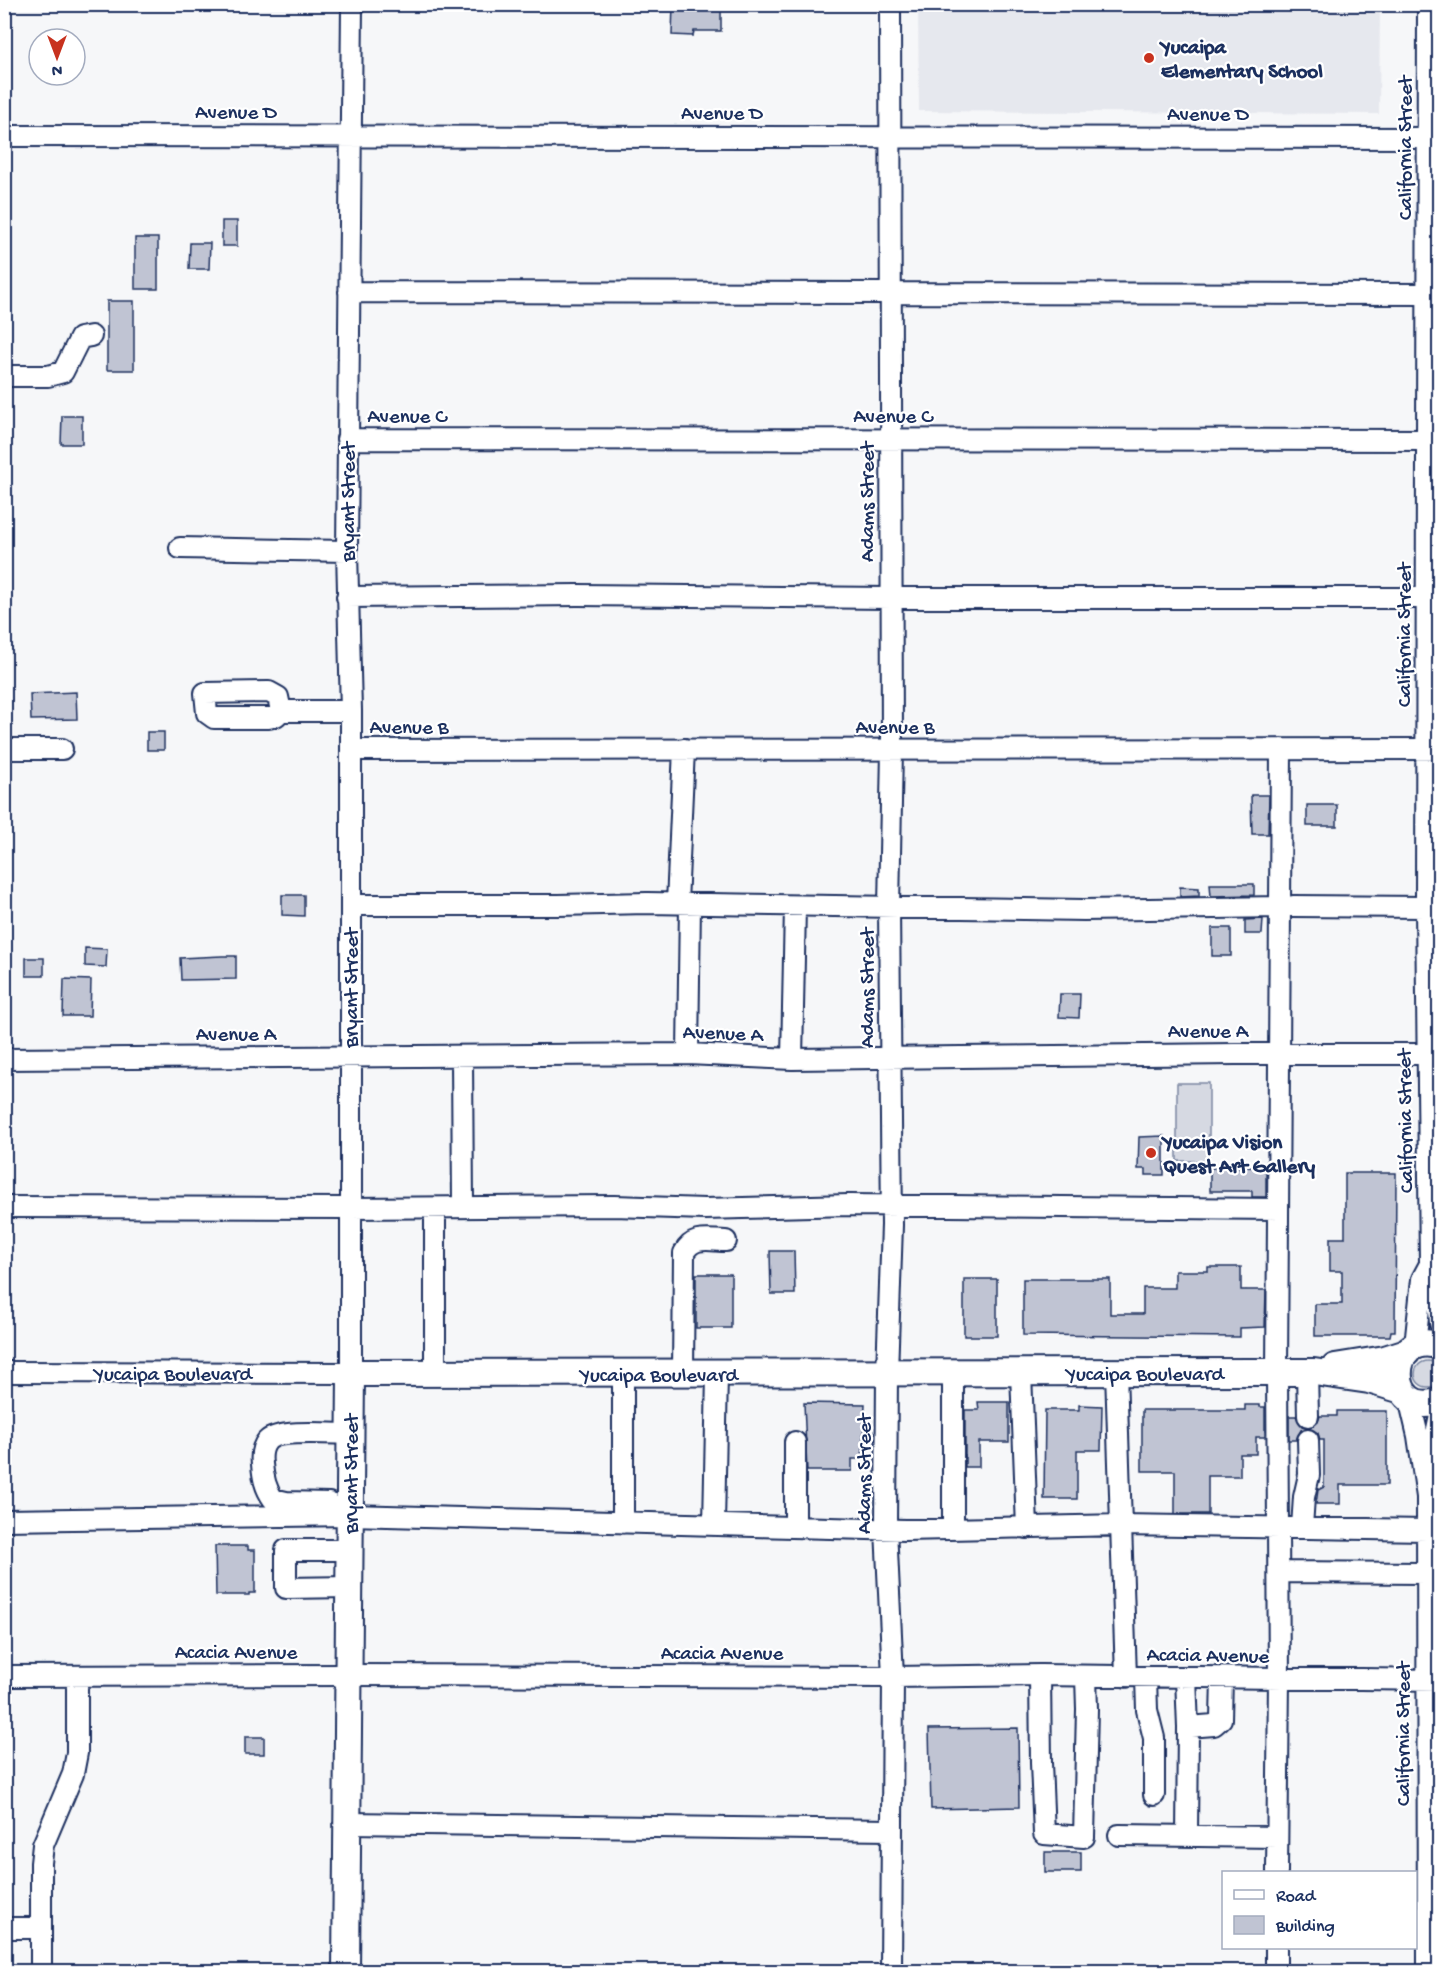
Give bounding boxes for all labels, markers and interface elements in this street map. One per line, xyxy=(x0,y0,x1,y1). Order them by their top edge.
north arrow xyxy=(27,27,87,87)
place label: Yucaipa Elementary School xyxy=(1158,37,1323,86)
marker: Yucaipa Elementary School xyxy=(1142,51,1156,65)
text: N xyxy=(51,59,62,78)
street label: California Street xyxy=(1395,74,1420,220)
street label: Avenue D xyxy=(195,102,277,127)
street label: Avenue D xyxy=(681,103,763,128)
street label: Avenue D xyxy=(1167,104,1249,129)
street label: Avenue C xyxy=(367,406,448,431)
street label: Avenue C xyxy=(853,406,934,431)
street label: Bryant Street xyxy=(338,440,363,563)
street label: Adams Street xyxy=(857,440,882,562)
street label: California Street xyxy=(1394,561,1419,707)
street label: Avenue B xyxy=(370,717,450,742)
street label: Avenue B xyxy=(856,717,936,742)
street label: Bryant Street xyxy=(341,926,366,1049)
street label: Adams Street xyxy=(857,926,882,1048)
street label: Avenue A xyxy=(1168,1021,1250,1046)
street label: Avenue A xyxy=(682,1022,765,1049)
street label: Avenue A xyxy=(196,1024,278,1049)
street label: California Street xyxy=(1394,1046,1421,1193)
place label: Yucaipa Vision Quest Art Gallery xyxy=(1160,1132,1316,1181)
marker: Yucaipa Vision Quest Art Gallery xyxy=(1144,1146,1158,1160)
street label: Yucaipa Boulevard xyxy=(92,1364,253,1389)
street label: Yucaipa Boulevard xyxy=(1064,1364,1225,1389)
street label: Yucaipa Boulevard xyxy=(578,1365,739,1390)
street label: Bryant Street xyxy=(341,1412,366,1535)
street label: Adams Street xyxy=(854,1412,879,1534)
street label: Acacia Avenue xyxy=(175,1642,298,1667)
street label: Acacia Avenue xyxy=(661,1643,784,1668)
street label: Acacia Avenue xyxy=(1146,1644,1271,1671)
street label: California Street xyxy=(1393,1660,1418,1806)
legend xyxy=(1222,1871,1417,1949)
text: Road xyxy=(1276,1887,1317,1908)
text: Building xyxy=(1275,1917,1335,1938)

